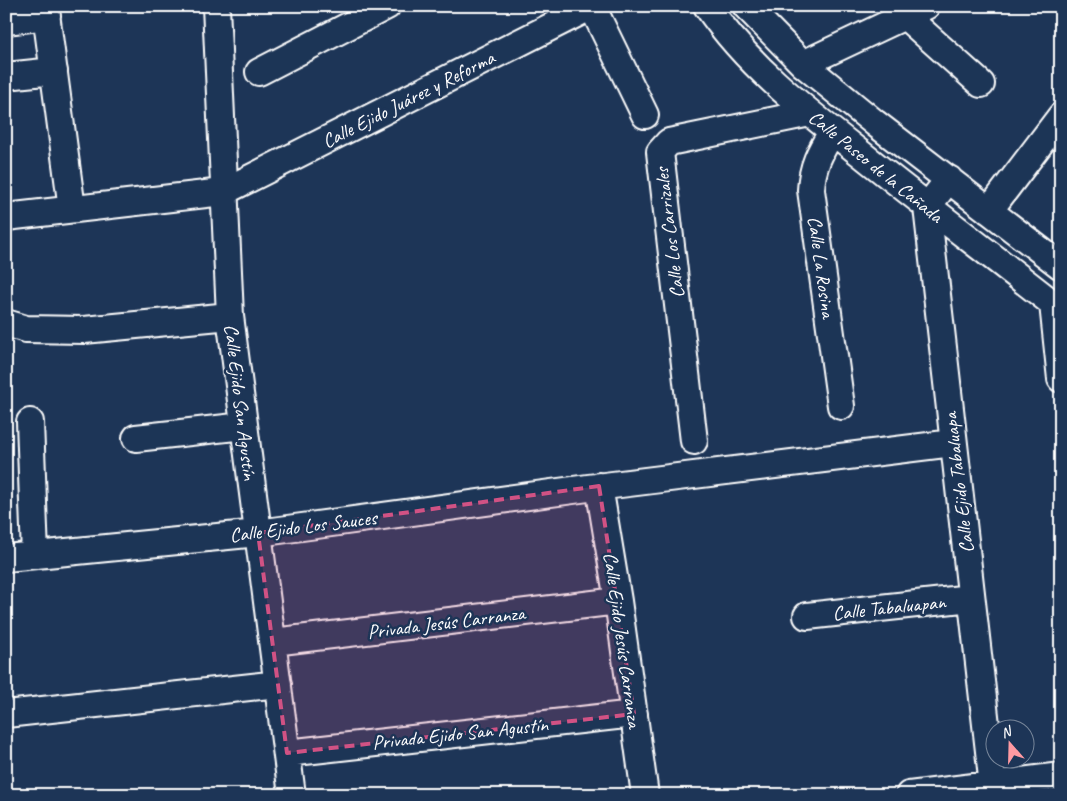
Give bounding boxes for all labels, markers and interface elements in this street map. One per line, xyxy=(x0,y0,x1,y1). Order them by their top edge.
street label: Calle Ejido Juárez y Reforma xyxy=(318,45,500,154)
street label: Calle Paseo de la Cañada xyxy=(804,105,949,229)
street label: Calle Los Carrizales xyxy=(649,164,690,300)
street label: Calle La Rosina xyxy=(802,215,841,321)
street label: Calle Ejido San Agustín xyxy=(219,323,263,482)
street label: Calle Ejido Tabaluapa xyxy=(937,409,980,555)
street label: Calle Ejido Los Sauces xyxy=(228,505,380,548)
street label: Calle Ejido Jesús Carranza xyxy=(598,551,647,731)
street label: Calle Tabaluapan xyxy=(831,589,948,626)
street label: Privada Jesús Carranza xyxy=(366,600,528,645)
street label: Privada Ejido San Agustín xyxy=(371,712,550,755)
north arrow xyxy=(984,718,1034,768)
text: N xyxy=(999,722,1015,742)

